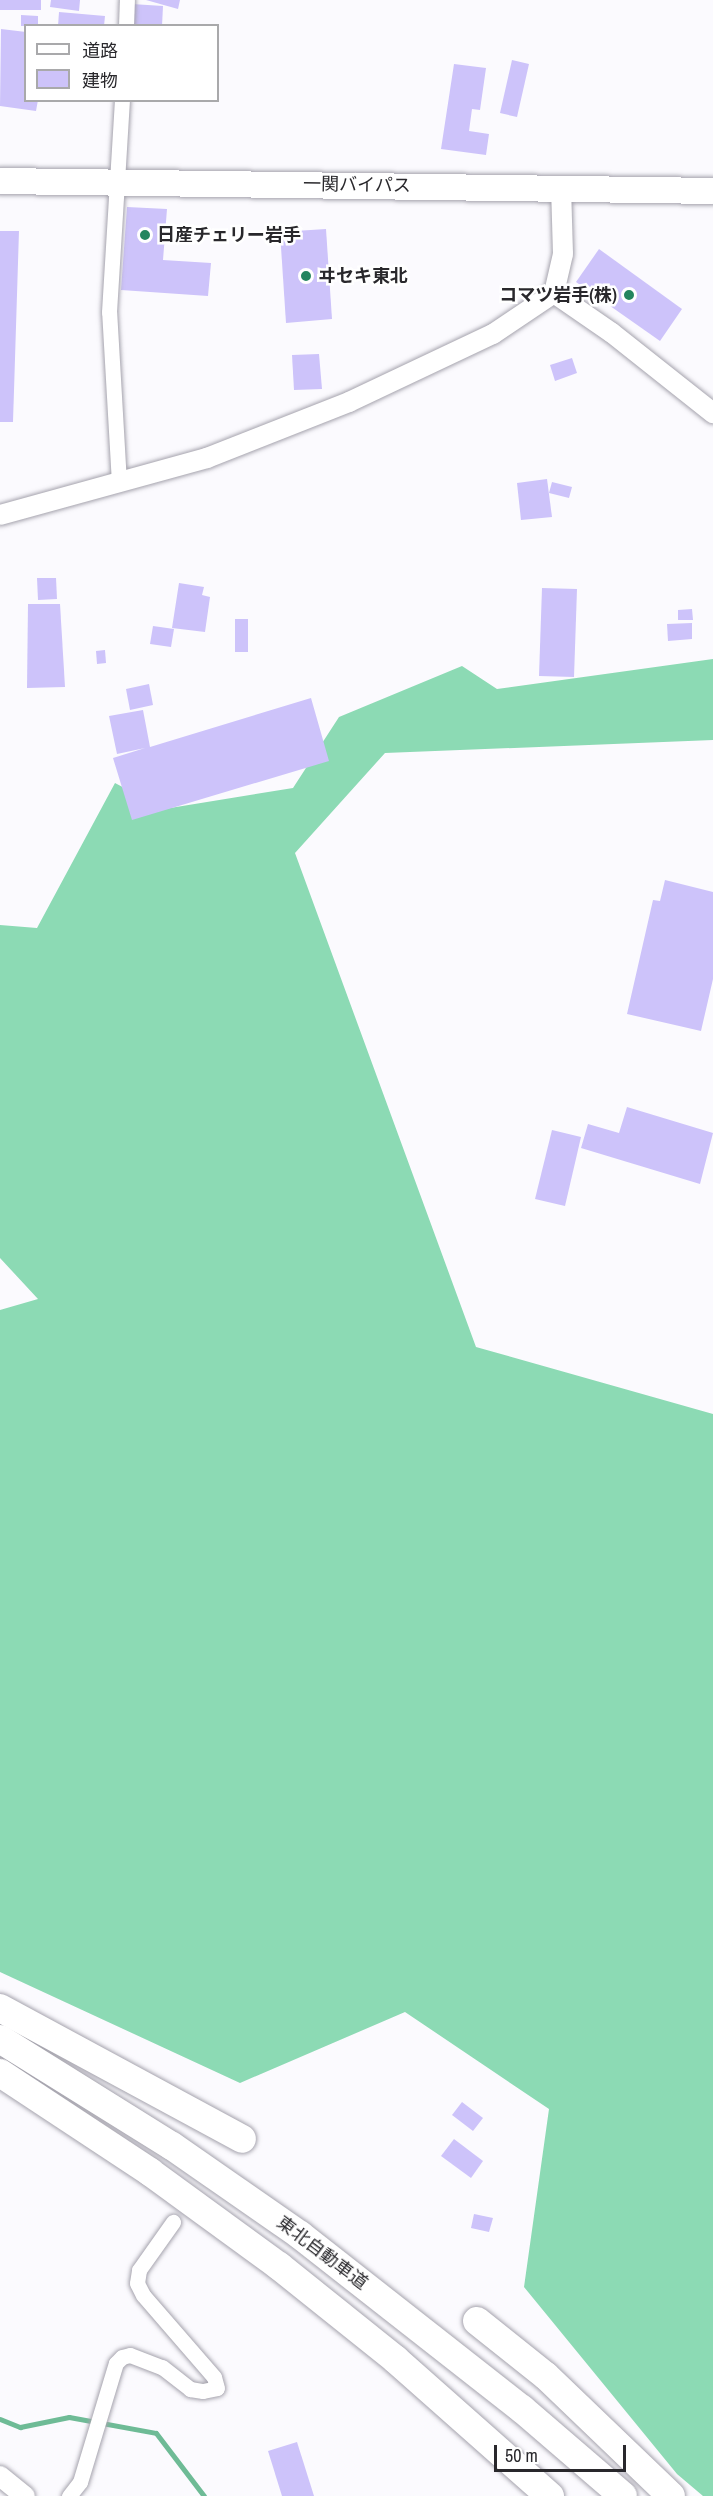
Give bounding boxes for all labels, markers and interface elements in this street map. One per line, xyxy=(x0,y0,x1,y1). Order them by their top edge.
legend xyxy=(24,24,219,102)
text: 道路 xyxy=(82,38,118,63)
text: 建物 xyxy=(82,68,118,93)
street label: 一関バイパス xyxy=(303,173,411,197)
place label: 日産チェリー岩手 xyxy=(157,224,301,246)
marker: 日産チェリー岩手 xyxy=(138,228,152,242)
place label: ヰセキ東北 xyxy=(318,265,408,287)
marker: ヰセキ東北 xyxy=(299,269,313,283)
place label: コマツ岩手(株) xyxy=(499,284,617,306)
marker: コマツ岩手(株) xyxy=(622,288,636,302)
street label: 東北自動車道 xyxy=(272,2212,372,2294)
scale bar xyxy=(497,2433,629,2471)
text: 50 m xyxy=(505,2443,538,2468)

